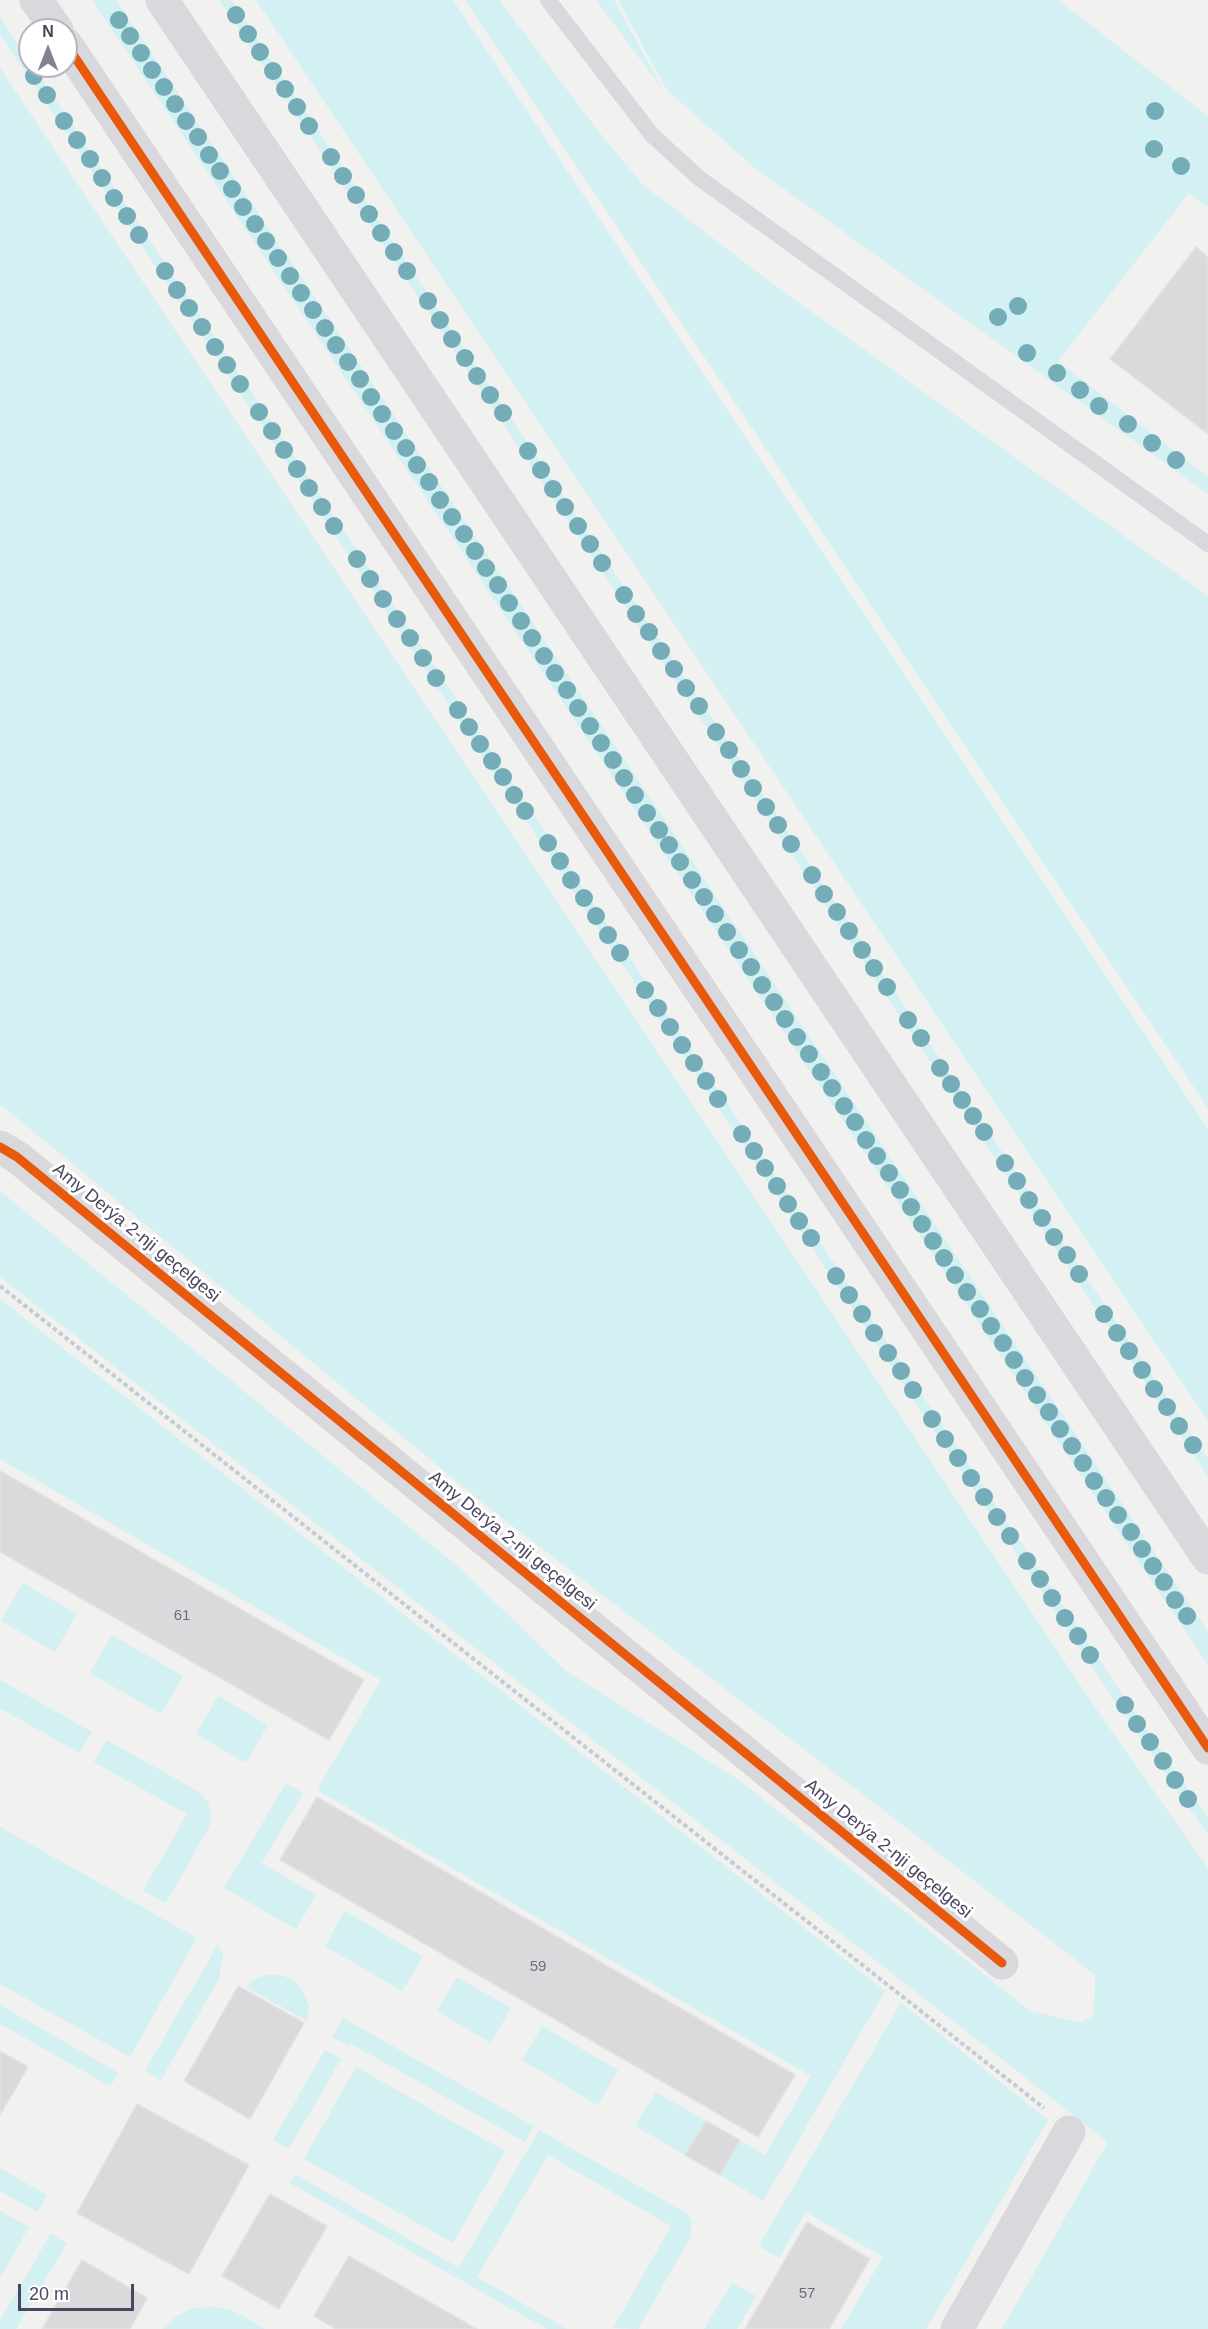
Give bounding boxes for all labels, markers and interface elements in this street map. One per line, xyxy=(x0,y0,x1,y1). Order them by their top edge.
north arrow xyxy=(18,18,78,78)
text: N xyxy=(42,23,54,40)
street label: Amy Derýa 2-nji geçelgesi xyxy=(48,1159,224,1307)
street label: Amy Derýa 2-nji geçelgesi xyxy=(424,1467,600,1615)
house number: 61 xyxy=(174,1607,190,1625)
street label: Amy Derýa 2-nji geçelgesi xyxy=(800,1775,976,1923)
house number: 59 xyxy=(530,1958,546,1976)
scale bar xyxy=(21,2272,136,2310)
text: 20 m xyxy=(29,2284,69,2304)
house number: 57 xyxy=(799,2285,815,2303)

